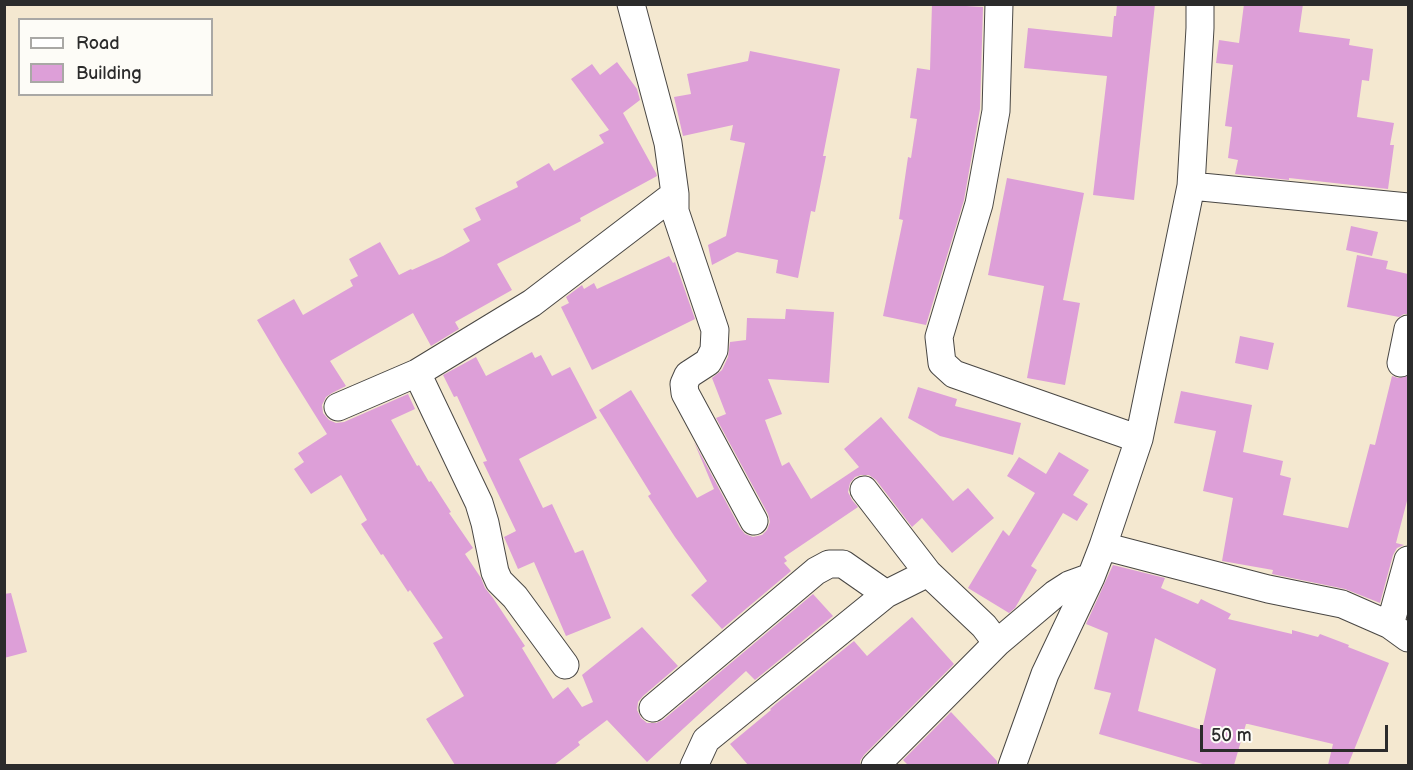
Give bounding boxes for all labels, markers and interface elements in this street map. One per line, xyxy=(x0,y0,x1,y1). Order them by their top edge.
legend xyxy=(18,18,213,96)
text: Road xyxy=(76,33,120,54)
text: Building xyxy=(76,63,142,84)
scale bar xyxy=(1203,713,1390,751)
text: 50 m xyxy=(1211,725,1252,746)

